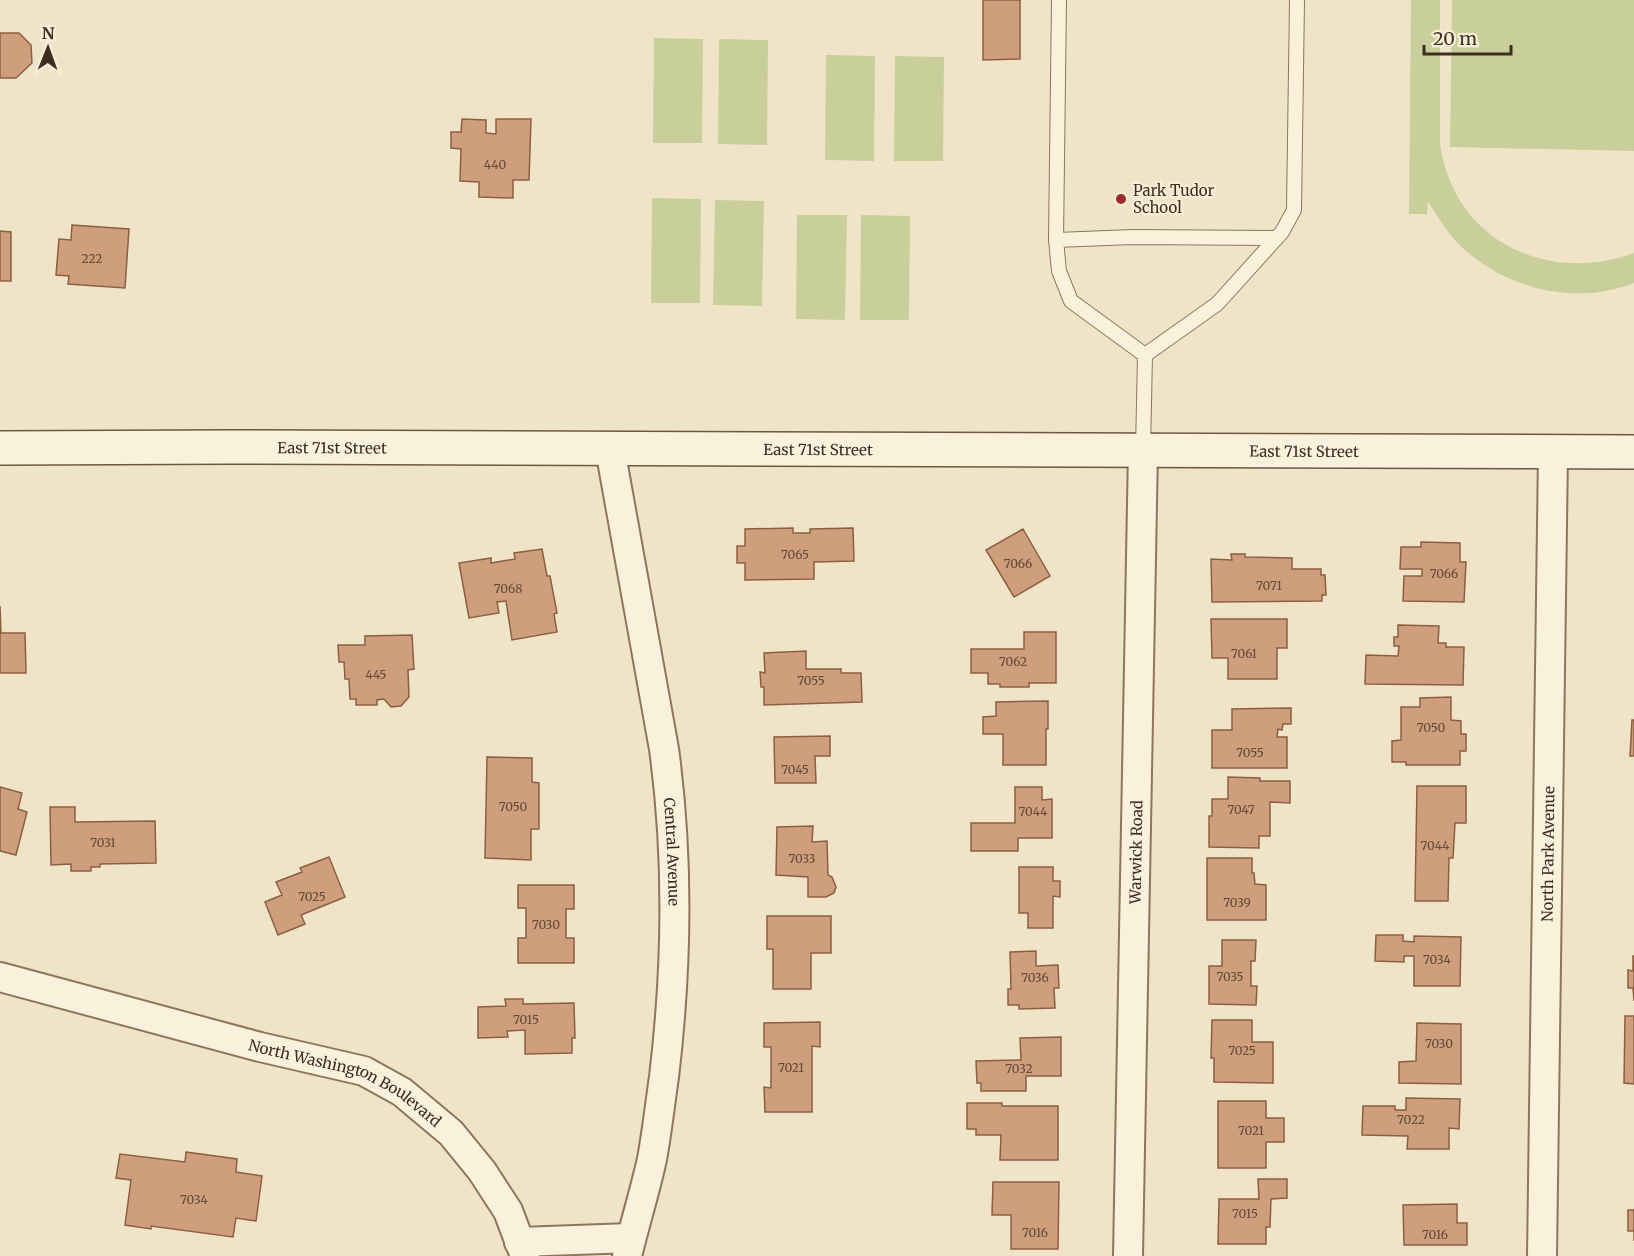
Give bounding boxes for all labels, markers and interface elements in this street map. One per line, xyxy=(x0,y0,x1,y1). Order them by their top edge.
north arrow xyxy=(18,18,78,78)
scale bar xyxy=(1424,18,1511,56)
text: N xyxy=(42,23,55,43)
text: 20 m xyxy=(1433,27,1477,50)
house number: 440 xyxy=(484,157,506,172)
place label: Park Tudor School xyxy=(1133,181,1214,217)
marker: Park Tudor School xyxy=(1114,192,1128,206)
house number: 222 xyxy=(82,251,102,266)
street label: East 71st Street xyxy=(277,438,387,457)
street label: East 71st Street xyxy=(763,439,873,459)
street label: East 71st Street xyxy=(1249,441,1359,461)
house number: 7065 xyxy=(781,547,809,562)
house number: 7066 xyxy=(1004,556,1032,571)
house number: 7066 xyxy=(1430,566,1458,581)
house number: 7071 xyxy=(1256,578,1283,593)
house number: 7068 xyxy=(494,581,522,596)
house number: 7061 xyxy=(1231,646,1258,661)
house number: 7062 xyxy=(999,654,1027,669)
house number: 445 xyxy=(366,667,386,682)
house number: 7055 xyxy=(797,673,825,688)
house number: 7050 xyxy=(1417,720,1446,735)
house number: 7055 xyxy=(1236,745,1264,760)
house number: 7045 xyxy=(781,762,809,777)
street label: North Park Avenue xyxy=(1537,786,1558,922)
street label: Central Avenue xyxy=(660,797,684,906)
house number: 7050 xyxy=(499,799,528,814)
street label: Warwick Road xyxy=(1125,800,1146,905)
house number: 7047 xyxy=(1227,802,1255,817)
house number: 7044 xyxy=(1019,804,1048,819)
house number: 7031 xyxy=(90,835,116,850)
house number: 7044 xyxy=(1421,838,1450,853)
house number: 7033 xyxy=(789,851,816,866)
house number: 7025 xyxy=(298,889,326,904)
house number: 7039 xyxy=(1223,895,1251,910)
house number: 7030 xyxy=(532,917,560,932)
house number: 7034 xyxy=(1423,952,1452,967)
house number: 7035 xyxy=(1217,969,1243,984)
house number: 7036 xyxy=(1021,970,1049,985)
house number: 7015 xyxy=(513,1012,539,1027)
street label: North Washington Boulevard xyxy=(246,1035,445,1131)
house number: 7030 xyxy=(1425,1036,1453,1051)
house number: 7025 xyxy=(1228,1043,1256,1058)
house number: 7021 xyxy=(778,1060,805,1075)
house number: 7032 xyxy=(1005,1061,1033,1076)
house number: 7022 xyxy=(1397,1112,1425,1127)
house number: 7021 xyxy=(1238,1123,1265,1138)
house number: 7034 xyxy=(180,1192,209,1207)
house number: 7015 xyxy=(1232,1206,1258,1221)
house number: 7016 xyxy=(1022,1225,1048,1240)
house number: 7016 xyxy=(1422,1227,1448,1242)

